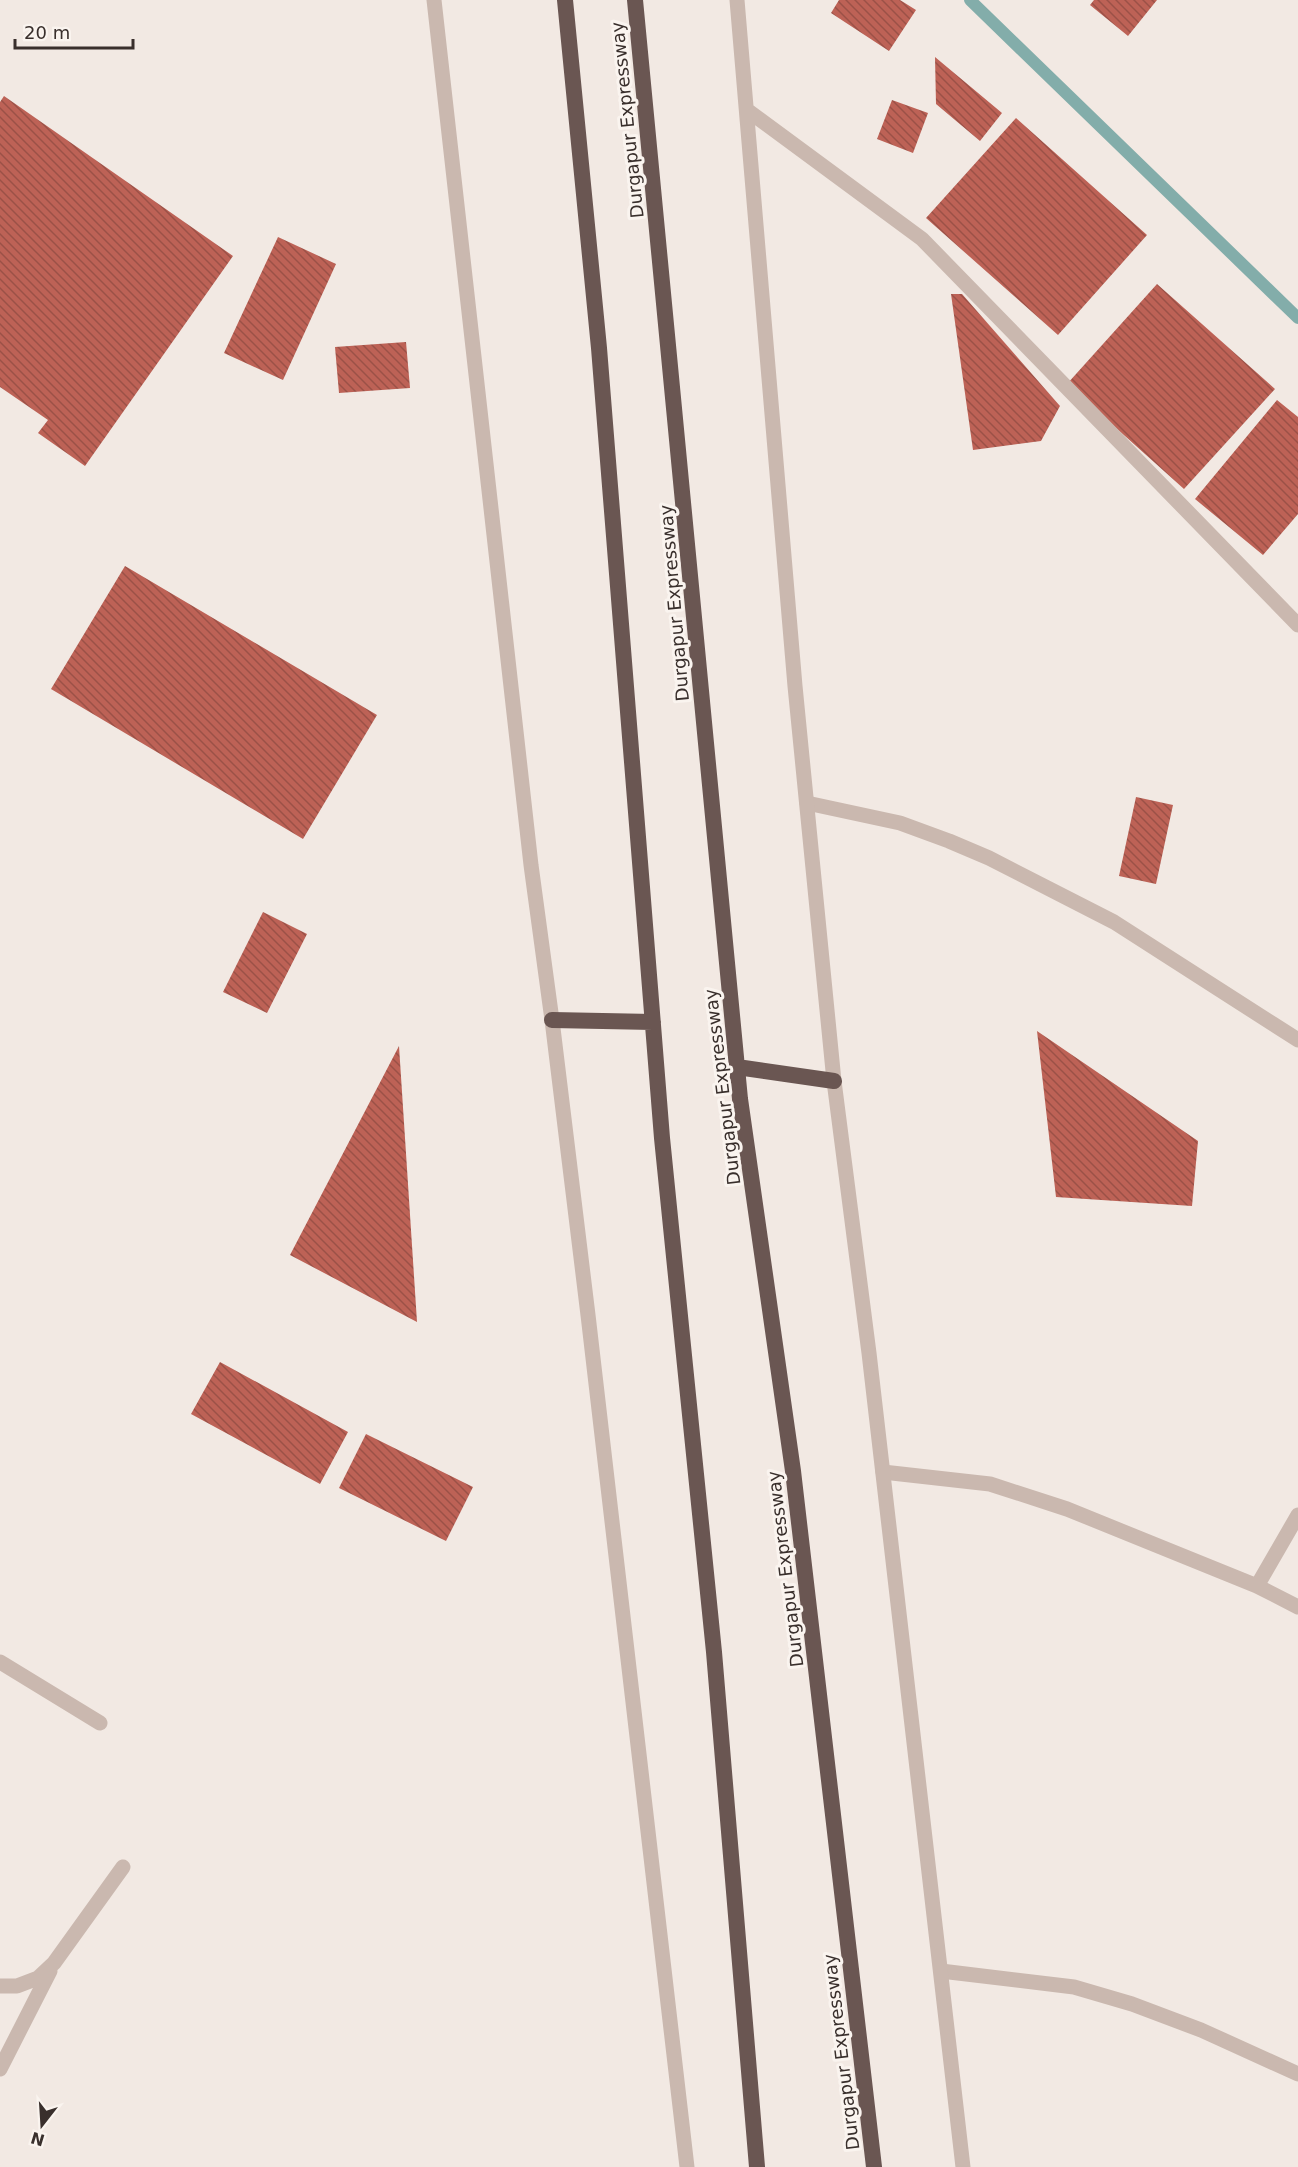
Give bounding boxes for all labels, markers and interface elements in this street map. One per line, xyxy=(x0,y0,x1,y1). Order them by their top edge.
scale bar xyxy=(15,12,134,50)
street label: Durgapur Expressway xyxy=(606,20,648,219)
text: 20 m xyxy=(24,22,70,43)
street label: Durgapur Expressway xyxy=(655,503,693,702)
street label: Durgapur Expressway xyxy=(700,987,744,1186)
street label: Durgapur Expressway xyxy=(763,1469,807,1668)
street label: Durgapur Expressway xyxy=(819,1952,863,2151)
north arrow xyxy=(12,2095,72,2155)
text: N xyxy=(29,2128,47,2150)

